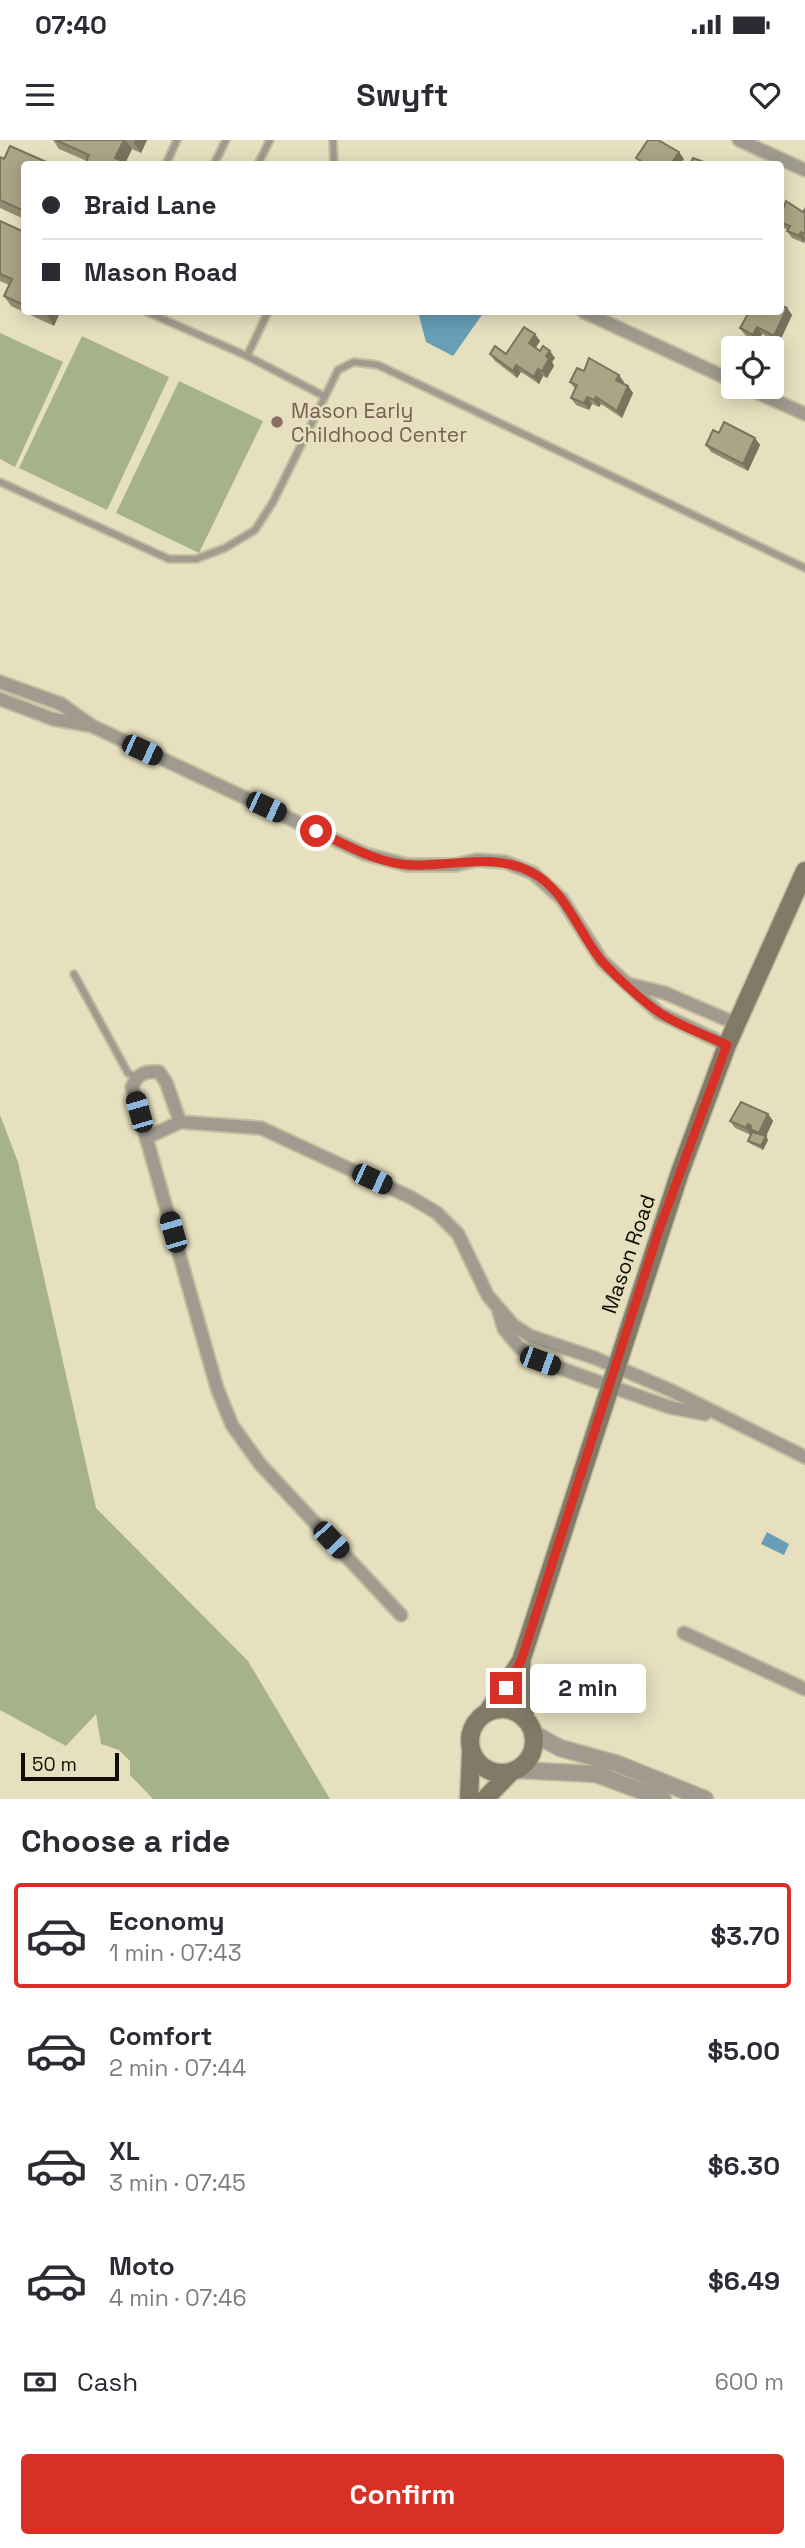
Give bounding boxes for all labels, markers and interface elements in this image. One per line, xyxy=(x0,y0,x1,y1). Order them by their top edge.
text: 07:40 xyxy=(35,8,107,42)
text: Swyft xyxy=(356,75,449,115)
icon: menu xyxy=(21,76,59,114)
icon: heart xyxy=(746,76,784,114)
text: Braid Lane xyxy=(84,188,217,222)
text: Mason Road xyxy=(84,255,238,289)
map controls xyxy=(721,336,784,399)
button: locate xyxy=(721,336,784,399)
place label: Mason Early Childhood Center xyxy=(291,397,467,448)
marker: Mason Early Childhood Center xyxy=(269,414,285,430)
car xyxy=(119,732,166,768)
car xyxy=(243,789,290,825)
route start xyxy=(300,815,332,847)
car xyxy=(124,1089,155,1135)
car xyxy=(349,1161,396,1197)
street label: Mason Road xyxy=(595,1191,661,1317)
car xyxy=(158,1209,189,1255)
car xyxy=(517,1344,564,1378)
car xyxy=(309,1517,354,1563)
callout: 2 min xyxy=(530,1664,646,1712)
route end xyxy=(490,1672,522,1704)
text: 2 min xyxy=(558,1673,618,1703)
scale bar xyxy=(21,1750,119,1782)
text: 50 m xyxy=(32,1752,77,1777)
text: Choose a ride xyxy=(21,1821,231,1861)
icon: car xyxy=(25,1904,88,1967)
text: Economy xyxy=(109,1904,225,1938)
text: $3.70 xyxy=(710,1919,780,1953)
text: 1 min · 07:43 xyxy=(109,1938,242,1968)
icon: car xyxy=(25,2019,88,2082)
text: Comfort xyxy=(109,2019,212,2053)
text: $5.00 xyxy=(708,2034,780,2068)
text: 2 min · 07:44 xyxy=(109,2053,246,2083)
icon: car xyxy=(25,2134,88,2197)
text: XL xyxy=(109,2134,140,2168)
text: $6.30 xyxy=(708,2149,780,2183)
text: 3 min · 07:45 xyxy=(109,2168,246,2198)
icon: car xyxy=(25,2249,88,2312)
text: Moto xyxy=(109,2249,175,2283)
text: $6.49 xyxy=(708,2264,780,2298)
text: 4 min · 07:46 xyxy=(109,2283,247,2313)
icon: cash xyxy=(21,2363,59,2401)
text: Cash xyxy=(77,2365,138,2399)
text: 600 m xyxy=(715,2367,784,2397)
button: Confirm xyxy=(21,2454,784,2534)

